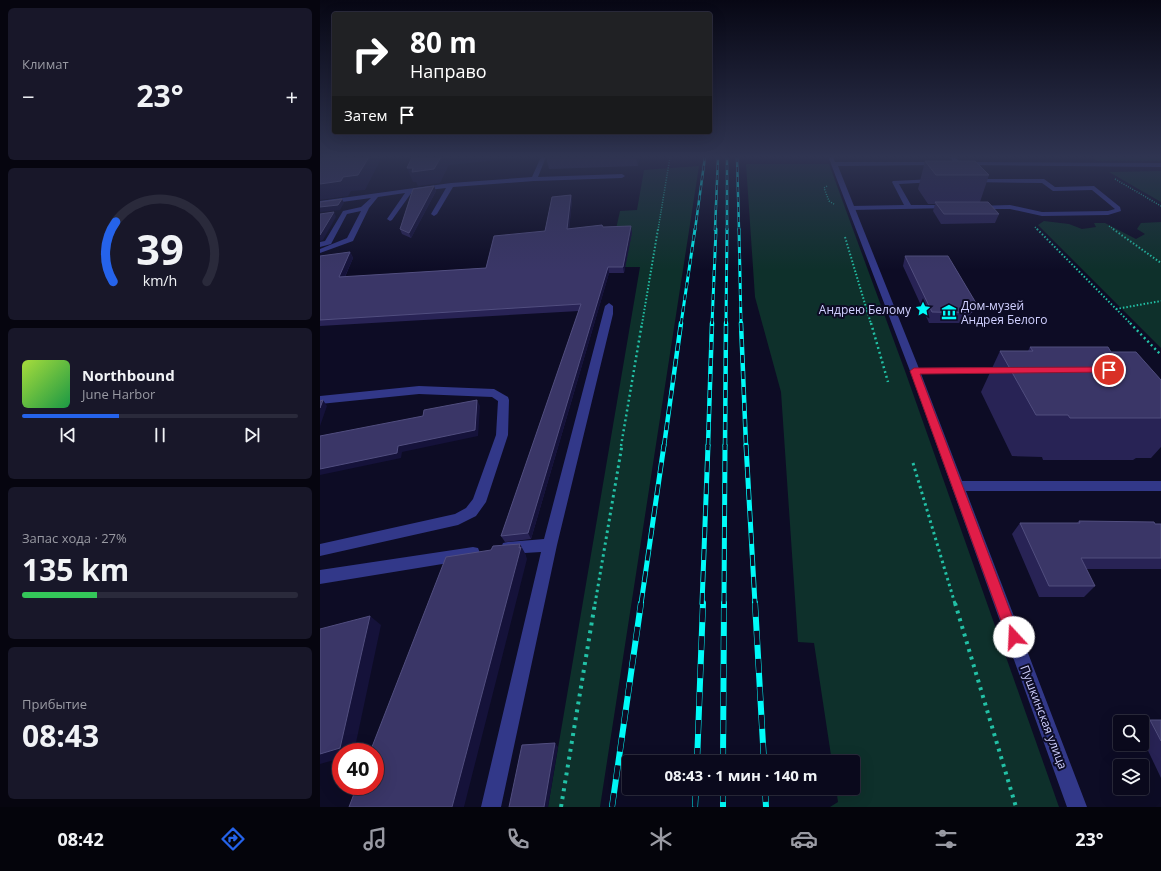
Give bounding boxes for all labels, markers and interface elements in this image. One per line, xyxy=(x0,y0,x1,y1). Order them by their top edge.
text: 80 m xyxy=(410,23,477,61)
icon: right xyxy=(344,28,396,80)
text: Климат xyxy=(22,55,69,73)
text: Направо xyxy=(410,59,487,83)
text: 23° xyxy=(136,75,184,116)
text: − xyxy=(22,81,35,111)
text: + xyxy=(285,81,298,111)
icon: arrive xyxy=(396,104,418,126)
text: Затем xyxy=(344,105,388,125)
text: 39 xyxy=(136,220,184,276)
text: km/h xyxy=(143,270,177,289)
place label: Дом-музей Андрея Белого xyxy=(961,297,1047,328)
place icon: Андрею Белому xyxy=(914,300,932,318)
place label: Андрею Белому xyxy=(819,301,912,318)
museum icon: Дом-музей Андрея Белого xyxy=(940,303,958,321)
pin xyxy=(1092,353,1126,387)
icon: arrive xyxy=(1098,359,1120,381)
text: Northbound xyxy=(82,365,175,385)
text: June Harbor xyxy=(82,385,155,403)
icon: previous xyxy=(57,424,79,446)
icon: pause xyxy=(149,424,171,446)
icon: next xyxy=(241,424,263,446)
text: Запас хода · 27% xyxy=(22,529,127,547)
text: 135 km xyxy=(22,549,129,590)
position arrow xyxy=(993,616,1035,658)
street label: Пушкинская улица xyxy=(1016,663,1072,771)
text: Прибытие xyxy=(22,695,87,713)
text: 08:43 xyxy=(22,715,99,756)
map controls xyxy=(1113,715,1149,795)
button: search xyxy=(1113,715,1149,751)
speed limit sign: 40 xyxy=(332,743,384,795)
button: layers xyxy=(1113,759,1149,795)
text: 08:43 · 1 мин · 140 m xyxy=(665,765,817,785)
icon: directions xyxy=(219,825,247,853)
icon: music xyxy=(361,825,389,853)
icon: phone xyxy=(504,825,532,853)
icon: climate xyxy=(647,825,675,853)
icon: car xyxy=(790,825,818,853)
icon: filters xyxy=(932,825,960,853)
text: 08:42 xyxy=(57,827,104,851)
text: 23° xyxy=(1075,827,1104,851)

